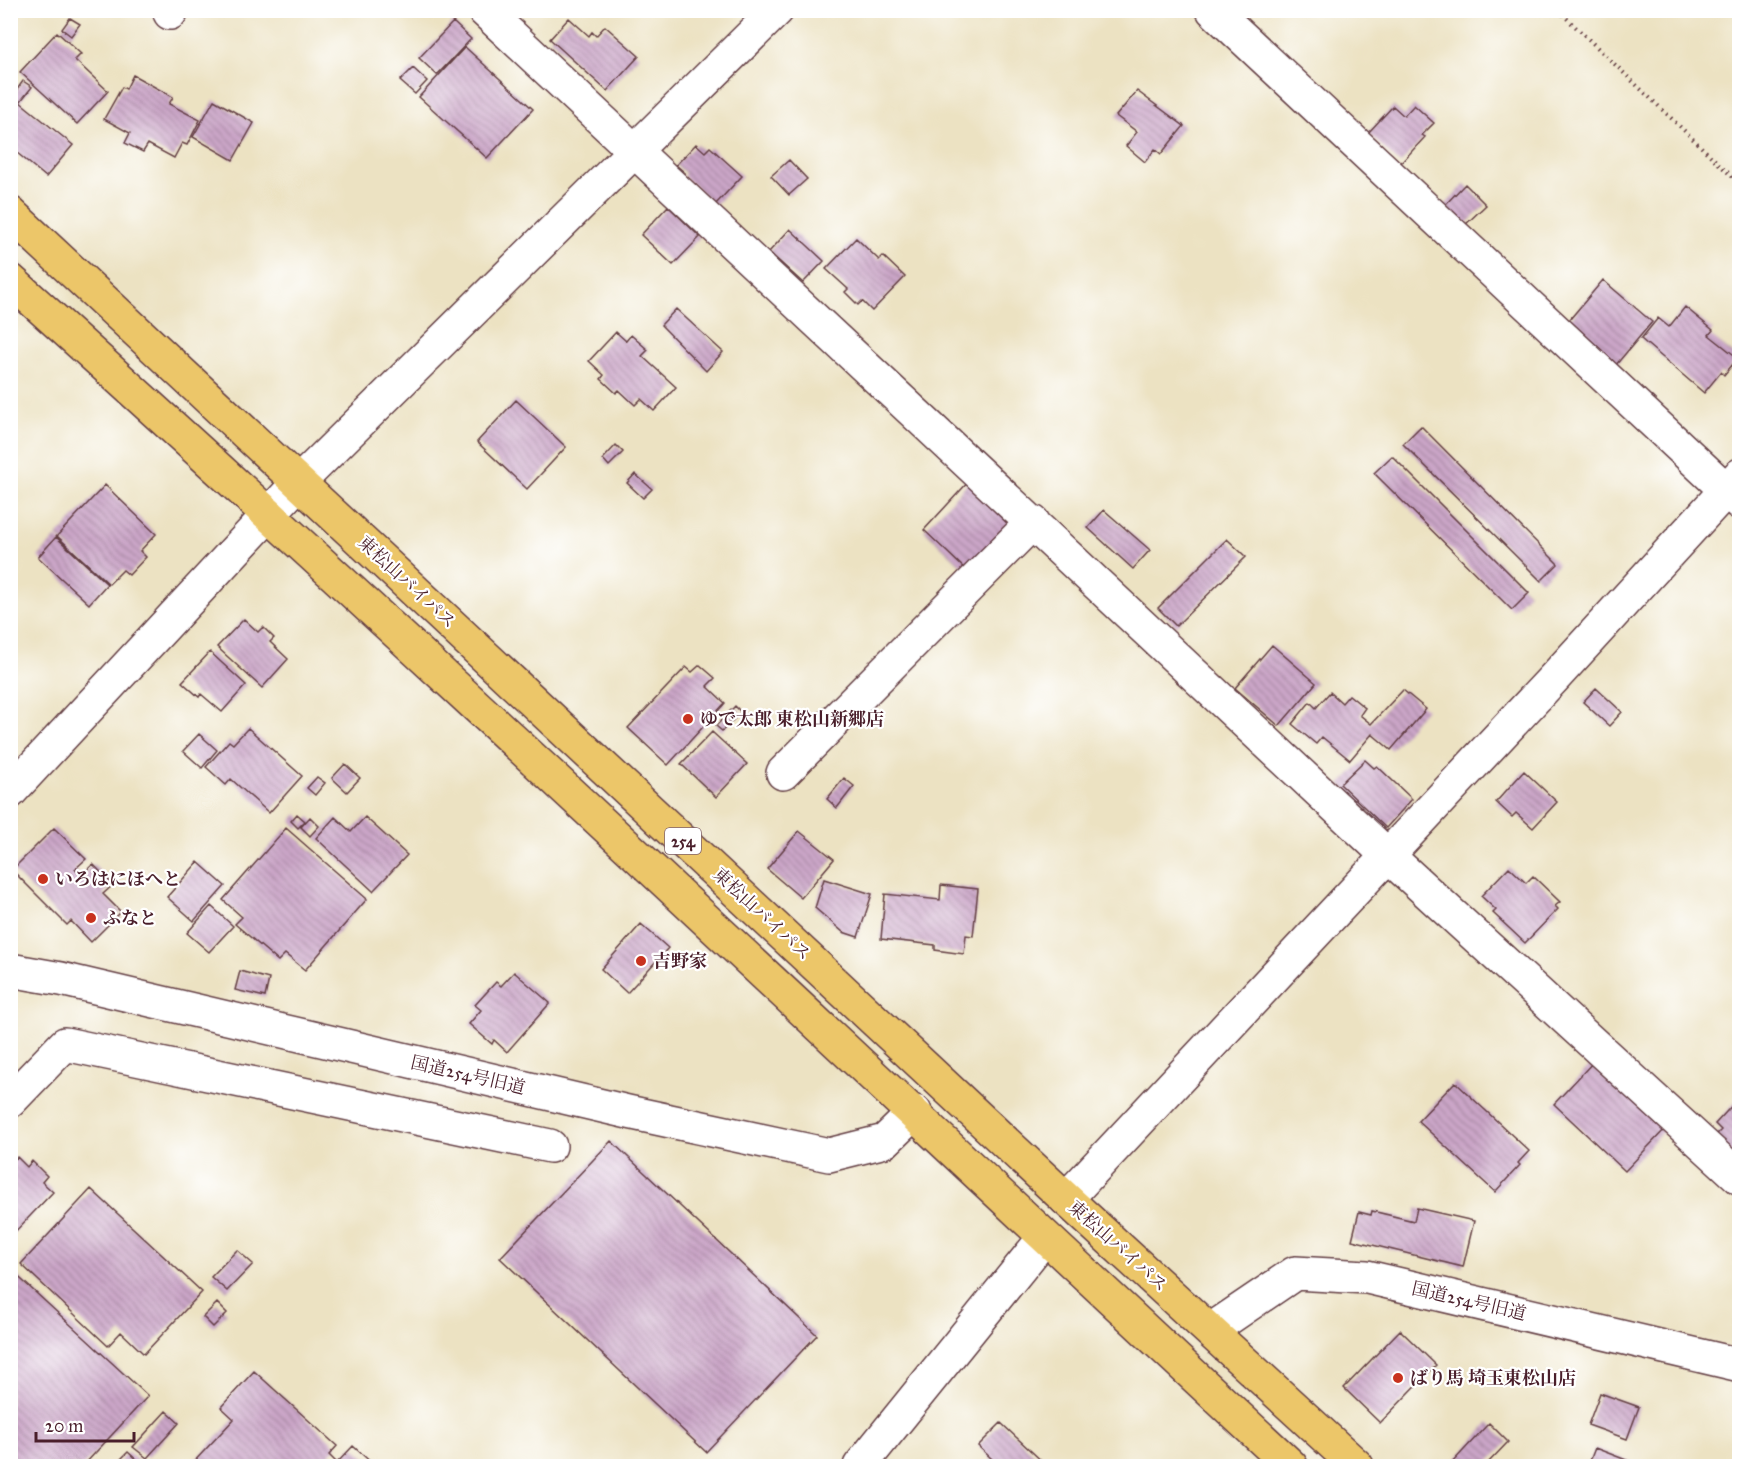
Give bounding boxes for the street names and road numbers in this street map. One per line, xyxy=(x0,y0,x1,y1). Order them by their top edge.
street label: 東松山バイパス xyxy=(354,531,460,633)
road number: 254 xyxy=(665,828,701,854)
street label: 東松山バイパス xyxy=(709,863,815,965)
street label: 国道254号旧道 xyxy=(409,1051,527,1099)
street label: 東松山バイパス xyxy=(1064,1196,1172,1296)
street label: 国道254号旧道 xyxy=(1410,1277,1528,1325)

